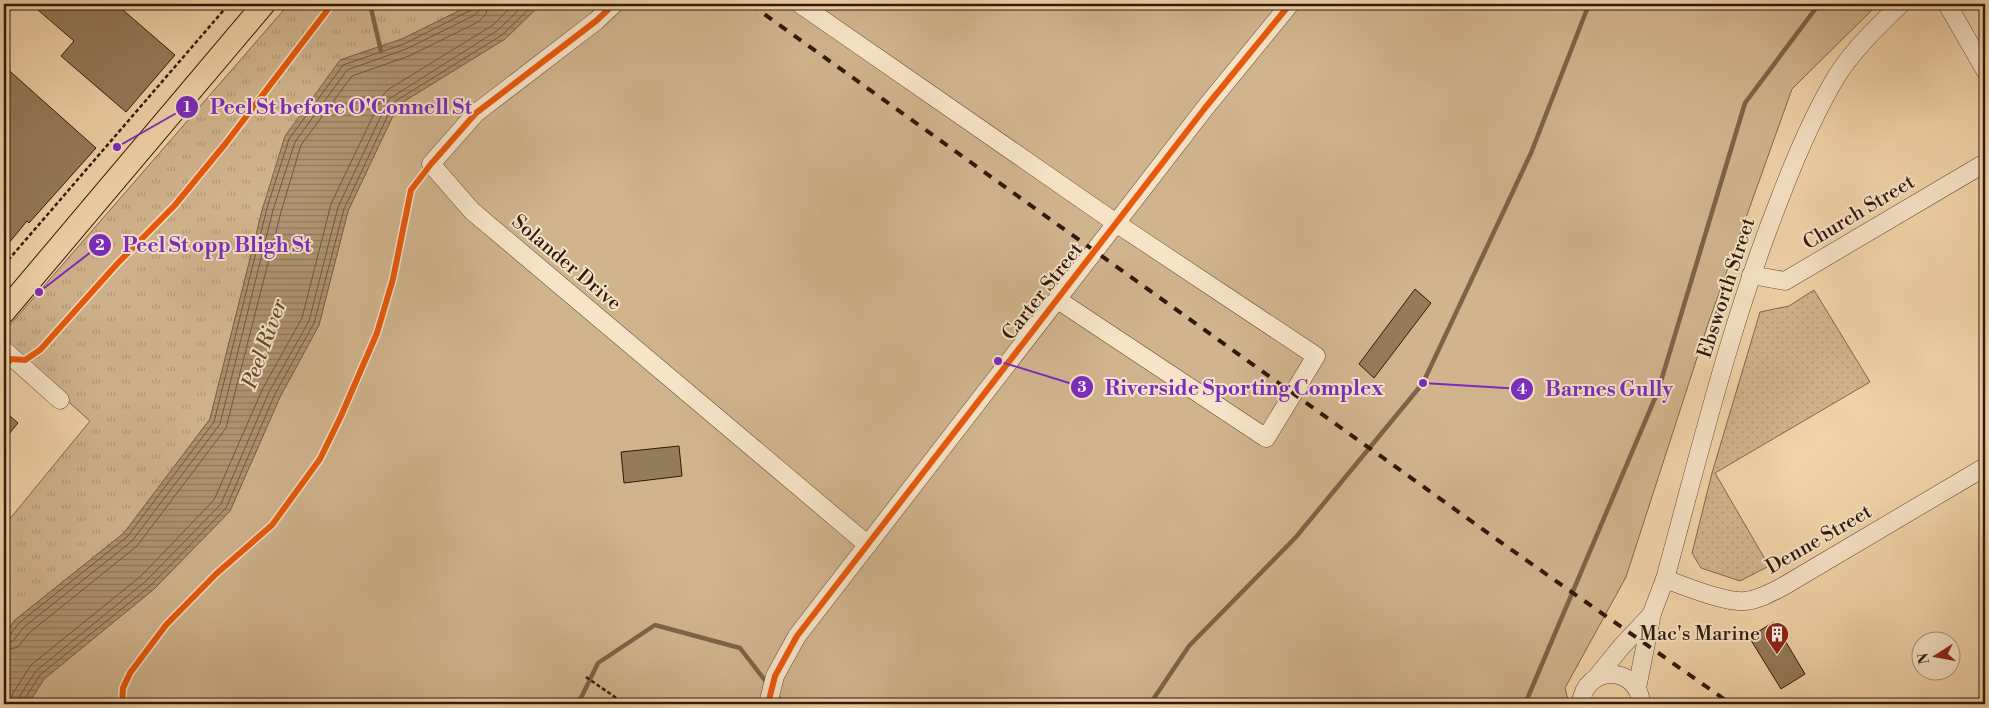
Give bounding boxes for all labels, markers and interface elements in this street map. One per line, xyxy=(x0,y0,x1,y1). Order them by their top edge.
callout: Peel St before O'Connell St xyxy=(175,89,482,125)
text: Peel St before O'Connell St xyxy=(210,95,473,121)
text: 1 xyxy=(183,98,191,117)
street label: Church Street xyxy=(1799,170,1919,256)
street label: Solander Drive xyxy=(506,210,626,316)
street label: Ebsworth Street xyxy=(1693,215,1761,361)
callout: Peel St opp Bligh St xyxy=(87,227,321,263)
text: Peel St opp Bligh St xyxy=(123,233,312,259)
text: 2 xyxy=(95,236,105,255)
street label: Carter Street xyxy=(997,238,1089,346)
water label: Peel River xyxy=(237,295,294,393)
callout: Riverside Sporting Complex xyxy=(1069,369,1393,405)
callout: Barnes Gully xyxy=(1509,371,1683,407)
text: Riverside Sporting Complex xyxy=(1105,376,1384,402)
text: Barnes Gully xyxy=(1545,377,1674,403)
text: 3 xyxy=(1077,378,1087,397)
text: 4 xyxy=(1517,380,1527,399)
street label: Denne Street xyxy=(1762,500,1876,580)
building icon: Mac's Marine xyxy=(1764,621,1790,655)
place label: Mac's Marine xyxy=(1639,622,1760,647)
north arrow xyxy=(1912,630,1962,680)
text: N xyxy=(1914,651,1934,665)

